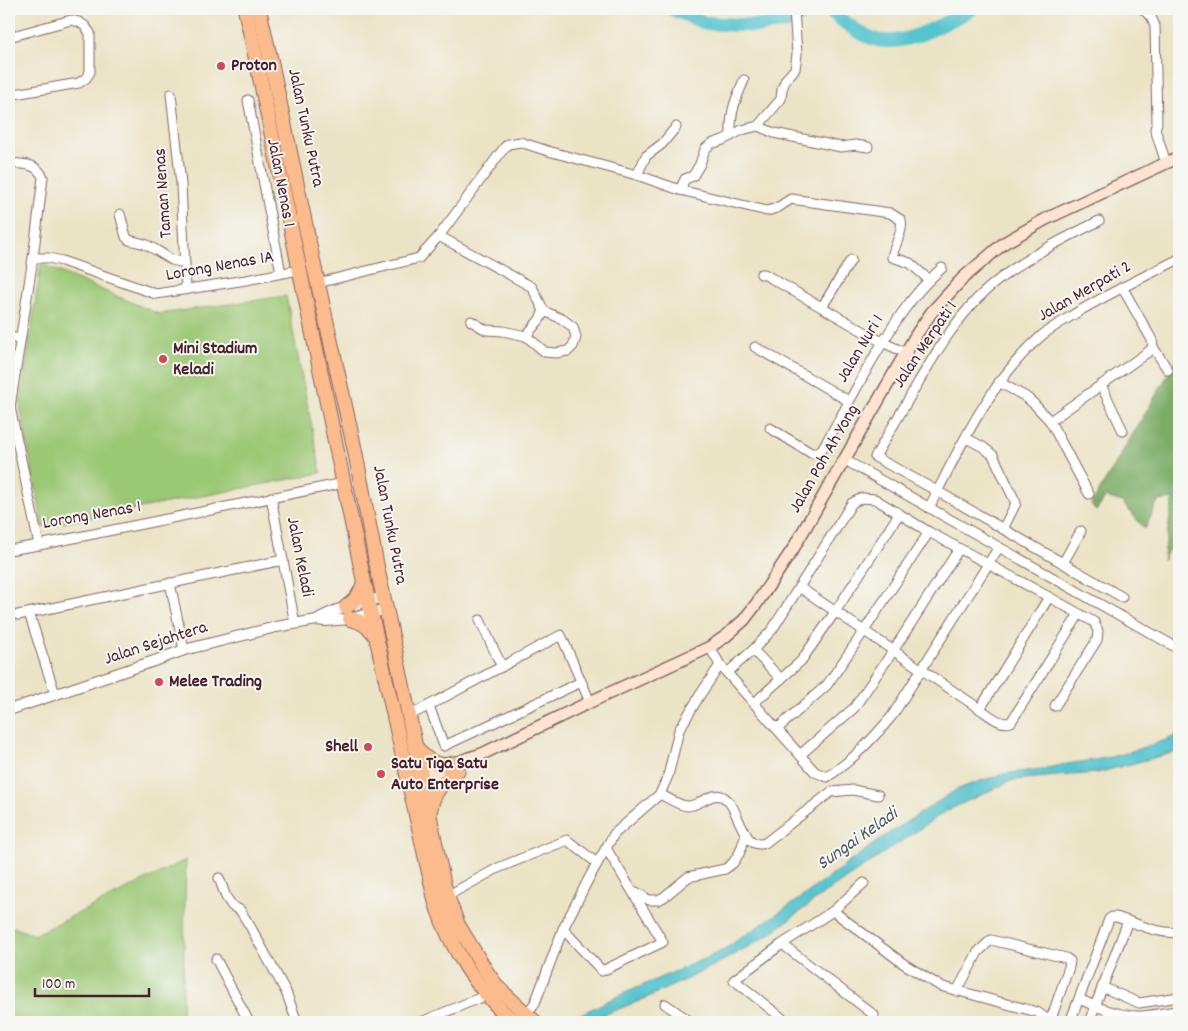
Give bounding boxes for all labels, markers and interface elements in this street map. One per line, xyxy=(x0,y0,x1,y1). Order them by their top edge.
place label: Proton xyxy=(231,54,277,79)
marker: Proton xyxy=(215,60,227,72)
street label: Jalan Tunku Putra xyxy=(280,67,330,190)
street label: Jalan Nenas 1 xyxy=(259,137,301,229)
street label: Taman Nenas xyxy=(148,147,180,239)
street label: Lorong Nenas 1A xyxy=(164,245,276,289)
street label: Jalan Merpati 2 xyxy=(1034,255,1136,329)
street label: Jalan Merpati 1 xyxy=(888,297,964,393)
street label: Jalan Nuri 1 xyxy=(831,310,891,388)
place label: Mini Stadium Keladi xyxy=(173,337,257,383)
marker: Mini Stadium Keladi xyxy=(157,353,169,365)
street label: Jalan Poh Ah Yong xyxy=(784,400,866,518)
street label: Jalan Tunku Putra xyxy=(365,464,413,587)
street label: Lorong Nenas 1 xyxy=(41,495,143,537)
street label: Jalan Keladi xyxy=(279,515,319,599)
street label: Jalan Sejahtera xyxy=(101,615,211,672)
place label: Melee Trading xyxy=(169,670,262,695)
marker: Melee Trading xyxy=(153,676,165,688)
place label: Shell xyxy=(325,735,359,760)
marker: Shell xyxy=(362,741,374,753)
place label: Satu Tiga Satu Auto Enterprise xyxy=(391,752,499,798)
marker: Satu Tiga Satu Auto Enterprise xyxy=(375,768,387,780)
water label: Sungai Keladi xyxy=(812,800,907,878)
scale bar xyxy=(35,966,149,998)
text: 100 m xyxy=(42,974,75,996)

